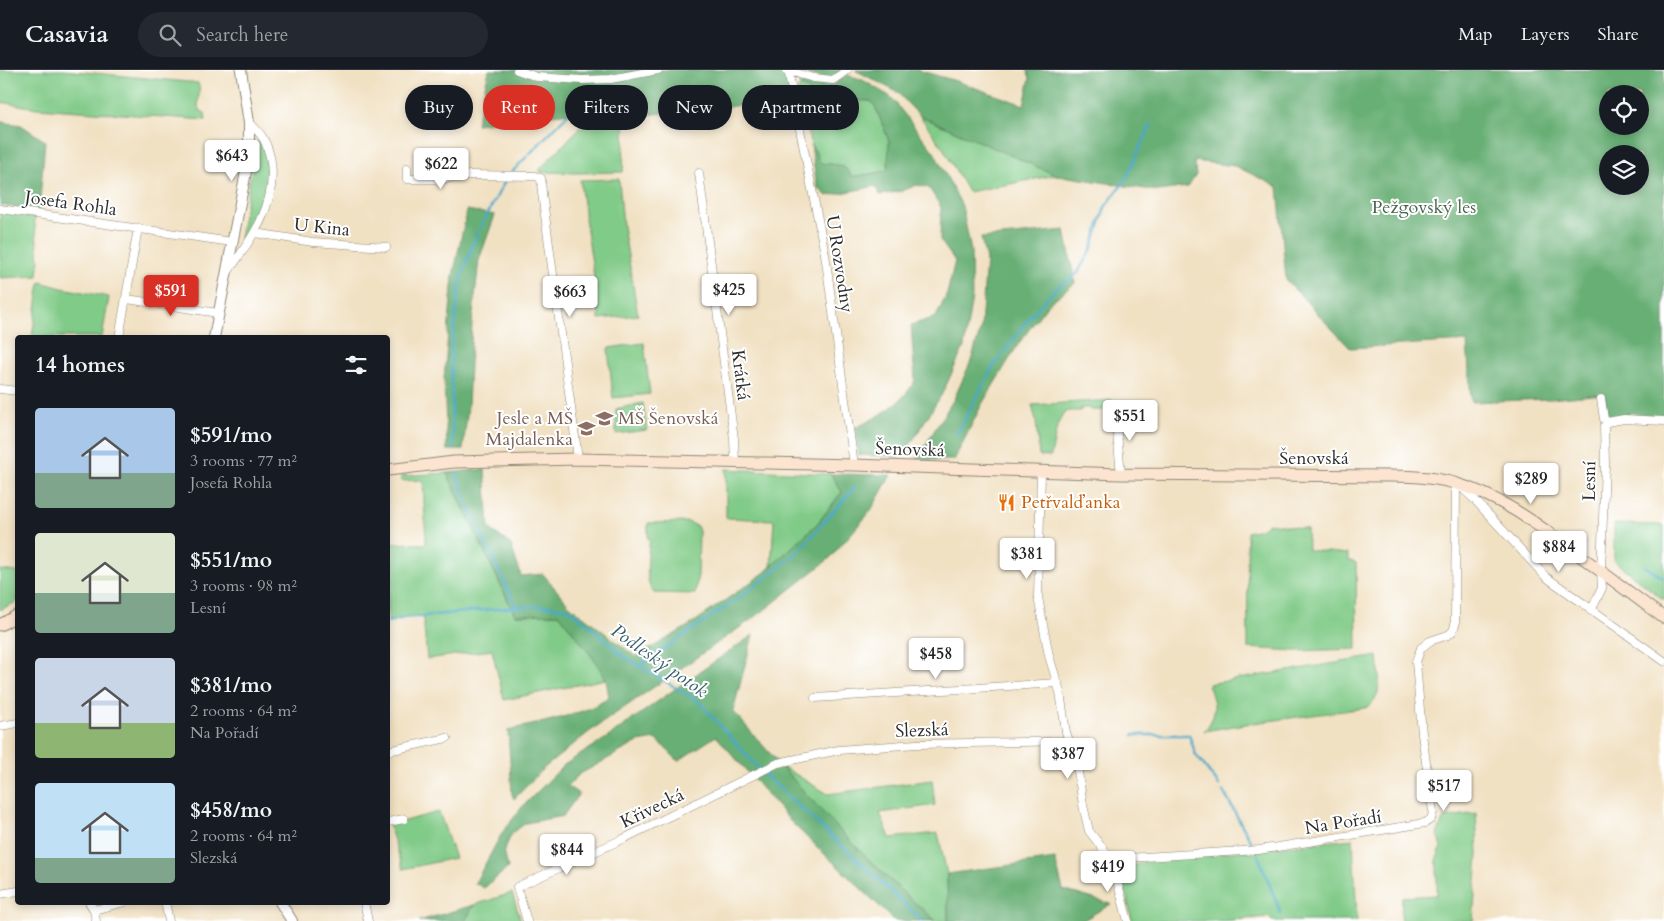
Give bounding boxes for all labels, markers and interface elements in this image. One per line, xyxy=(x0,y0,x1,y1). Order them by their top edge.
search box xyxy=(138,12,488,57)
text: Casavia xyxy=(25,18,108,51)
icon: search xyxy=(156,21,184,49)
text: Search here xyxy=(196,22,288,48)
text: Map xyxy=(1458,22,1493,47)
text: Layers xyxy=(1521,22,1570,47)
text: Share xyxy=(1598,22,1639,47)
chip: Buy xyxy=(405,85,473,130)
chip: Rent xyxy=(483,85,555,130)
chip: Filters xyxy=(565,85,648,130)
chip: New xyxy=(658,85,732,130)
chip: Apartment xyxy=(742,85,859,130)
map controls xyxy=(1599,85,1649,195)
button: locate xyxy=(1599,85,1649,135)
pin: $643 xyxy=(202,140,262,182)
text: $643 xyxy=(216,145,248,167)
button: layers xyxy=(1599,145,1649,195)
pin: $622 xyxy=(411,148,471,190)
text: $622 xyxy=(425,153,457,175)
street label: Josefa Rohla xyxy=(20,184,119,222)
park label: Pežgovský les xyxy=(1372,195,1476,220)
street label: U Kina xyxy=(293,212,351,243)
street label: U Rozvodny xyxy=(819,214,860,315)
pin: $591 xyxy=(141,274,201,317)
pin: $425 xyxy=(699,274,759,316)
pin: $663 xyxy=(540,276,600,318)
text: $425 xyxy=(713,279,745,301)
text: $591 xyxy=(155,280,187,302)
text: $663 xyxy=(554,281,586,303)
street label: Krátká xyxy=(725,348,756,402)
text: 14 homes xyxy=(35,351,125,380)
icon: filters xyxy=(342,351,370,379)
pin: $551 xyxy=(1100,400,1160,442)
text: $551 xyxy=(1114,405,1146,427)
place label: Jesle a MŠ Majdalenka xyxy=(485,406,573,452)
place label: MŠ Šenovská xyxy=(618,406,719,431)
school or university icon: MŠ Šenovská xyxy=(594,408,614,428)
school or university icon: Jesle a MŠ Majdalenka xyxy=(577,418,597,438)
text: $591/mo xyxy=(190,421,272,450)
icon: home xyxy=(75,428,135,488)
street label: Šenovská xyxy=(875,436,945,463)
street label: Šenovská xyxy=(1279,446,1349,471)
text: 3 rooms · 77 m² xyxy=(190,450,297,472)
street label: Lesní xyxy=(1577,461,1602,501)
pin: $289 xyxy=(1501,462,1561,505)
text: $289 xyxy=(1515,468,1547,490)
text: Josefa Rohla xyxy=(190,472,272,494)
place label: Petřvalďanka xyxy=(1021,490,1121,515)
restaurant icon: Petřvalďanka xyxy=(997,492,1017,512)
pin: $884 xyxy=(1529,530,1589,573)
text: $884 xyxy=(1543,536,1575,558)
pin: $381 xyxy=(997,538,1057,580)
text: $381 xyxy=(1011,543,1043,565)
text: $551/mo xyxy=(190,546,272,575)
icon: home xyxy=(75,553,135,613)
text: 3 rooms · 98 m² xyxy=(190,575,297,597)
text: Lesní xyxy=(190,597,226,619)
water label: Podleský potok xyxy=(606,618,713,704)
pin: $458 xyxy=(906,638,966,680)
text: $458 xyxy=(920,643,952,665)
text: $381/mo xyxy=(190,671,272,700)
icon: home xyxy=(75,678,135,738)
text: 2 rooms · 64 m² xyxy=(190,700,297,722)
street label: Slezská xyxy=(895,717,949,744)
text: Na Pořadí xyxy=(190,722,259,744)
pin: $387 xyxy=(1038,738,1098,780)
text: $387 xyxy=(1052,743,1084,765)
pin: $517 xyxy=(1414,770,1474,812)
text: $517 xyxy=(1428,775,1460,797)
street label: Křivecká xyxy=(616,782,688,835)
text: $458/mo xyxy=(190,796,272,825)
icon: home xyxy=(75,803,135,863)
street label: Na Pořadí xyxy=(1303,804,1383,841)
text: 2 rooms · 64 m² xyxy=(190,825,297,847)
pin: $844 xyxy=(537,834,597,876)
text: $844 xyxy=(551,839,583,861)
text: Slezská xyxy=(190,847,237,869)
pin: $419 xyxy=(1078,850,1138,893)
text: $419 xyxy=(1092,856,1124,878)

